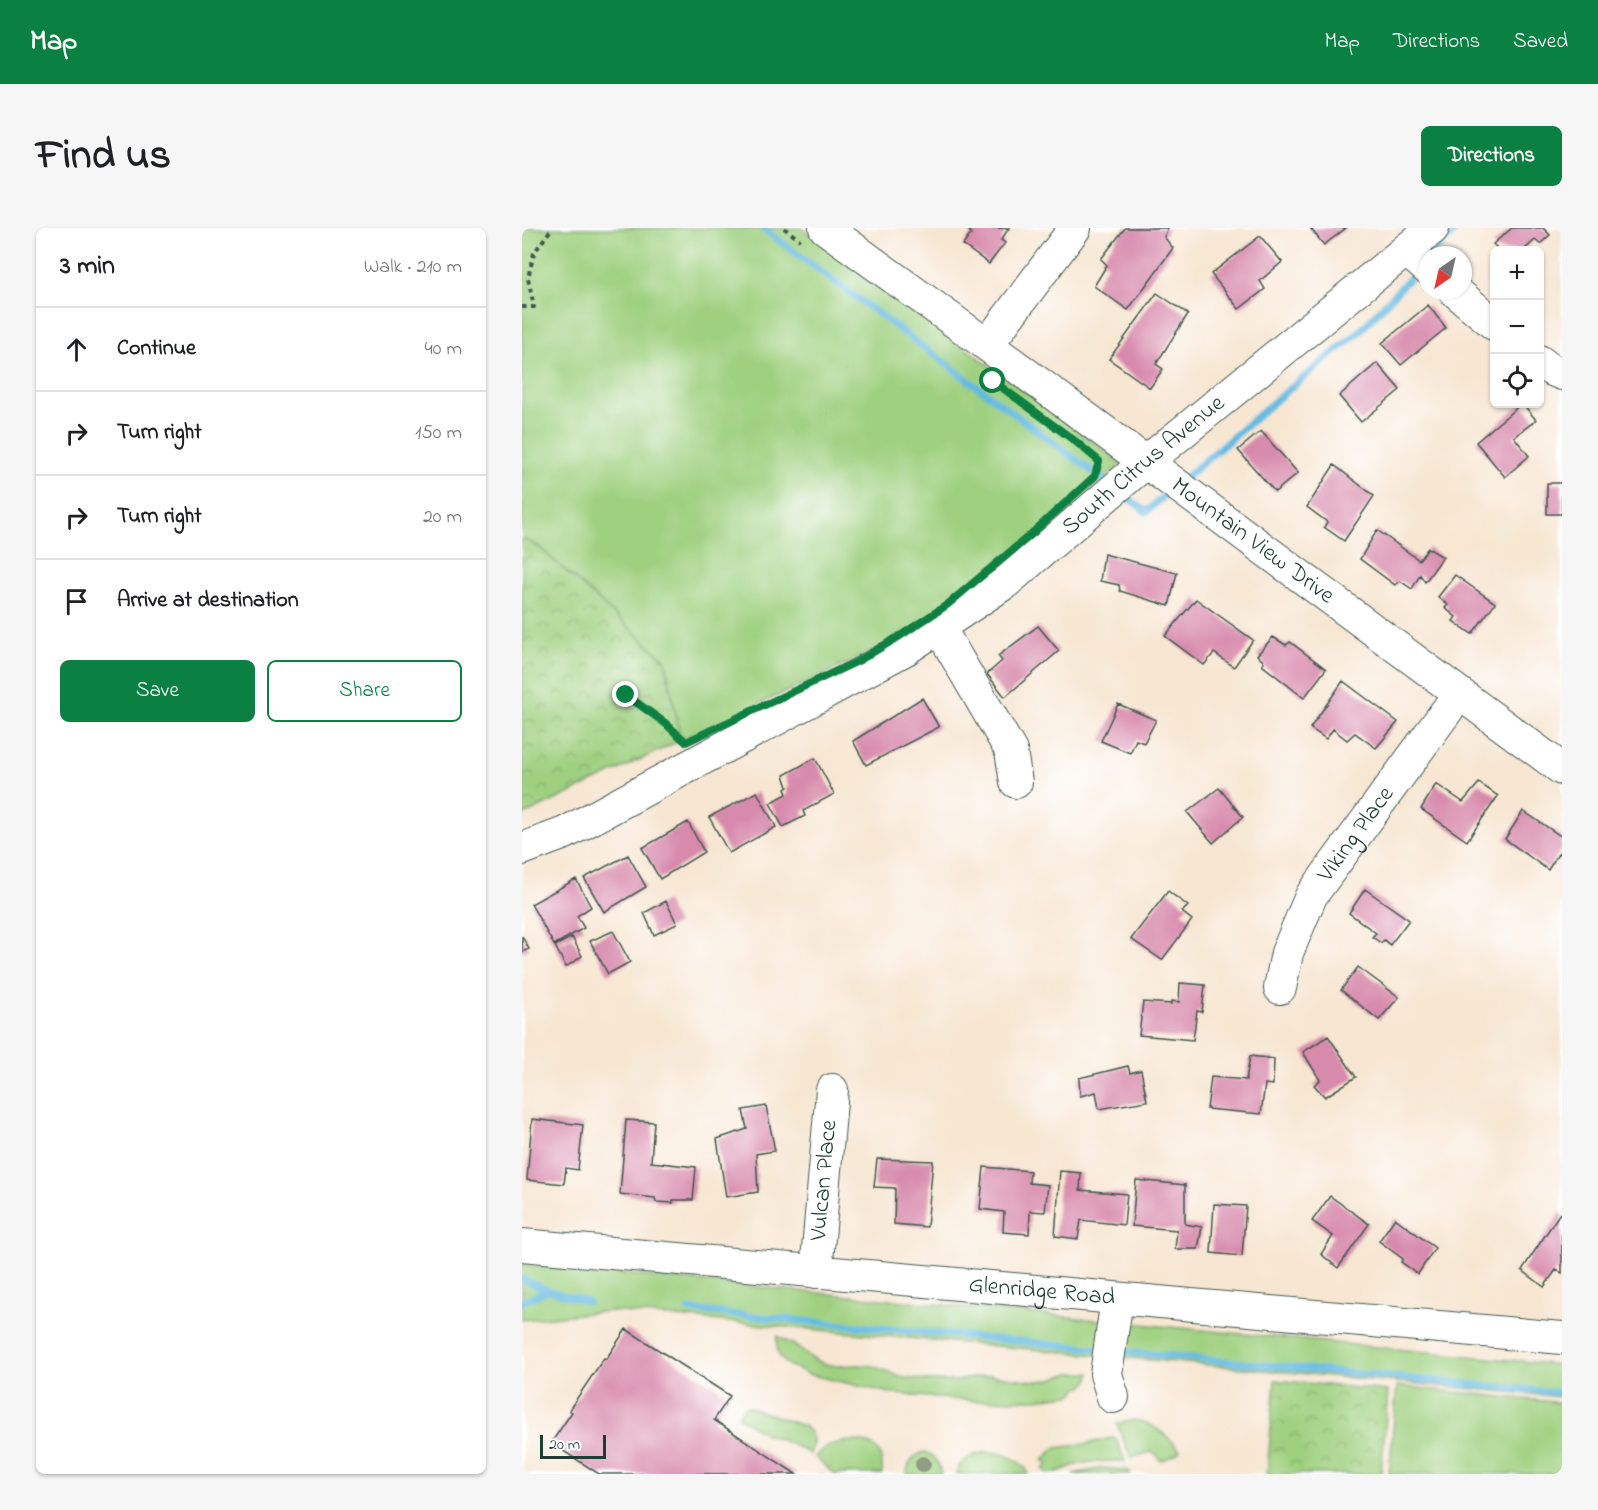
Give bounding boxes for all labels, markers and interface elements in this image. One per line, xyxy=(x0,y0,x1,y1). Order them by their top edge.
text: Map xyxy=(30,22,77,63)
text: Map xyxy=(1324,27,1360,57)
text: Directions xyxy=(1393,27,1480,57)
text: Saved xyxy=(1513,27,1568,57)
text: Find us xyxy=(36,126,171,187)
button: Directions xyxy=(1421,126,1562,186)
north arrow xyxy=(1418,246,1472,300)
map controls xyxy=(1490,246,1544,408)
button: + xyxy=(1490,246,1544,300)
text: 3 min xyxy=(60,248,115,286)
text: Walk · 210 m xyxy=(364,253,462,282)
button: − xyxy=(1490,300,1544,354)
icon: ahead xyxy=(60,333,93,366)
text: Continue xyxy=(117,333,196,365)
text: 40 m xyxy=(425,335,462,364)
button: locate xyxy=(1490,354,1544,408)
route start xyxy=(979,367,1005,393)
street label: South Citrus Avenue xyxy=(1054,387,1233,544)
icon: right xyxy=(60,417,93,450)
text: Turn right xyxy=(117,417,202,449)
text: 150 m xyxy=(415,419,462,448)
street label: Mountain View Drive xyxy=(1164,469,1342,613)
icon: right xyxy=(60,501,93,534)
text: Turn right xyxy=(117,501,202,533)
text: 20 m xyxy=(423,503,462,532)
icon: arrive xyxy=(60,585,93,618)
text: Arrive at destination xyxy=(117,585,299,617)
button: Save xyxy=(60,660,255,722)
button: Share xyxy=(267,660,462,722)
route end xyxy=(612,681,638,707)
street label: Viking Place xyxy=(1309,779,1403,890)
street label: Vulcan Place xyxy=(801,1118,847,1243)
street label: Glenridge Road xyxy=(967,1268,1117,1316)
scale bar xyxy=(540,1432,606,1460)
text: 20 m xyxy=(549,1433,580,1457)

